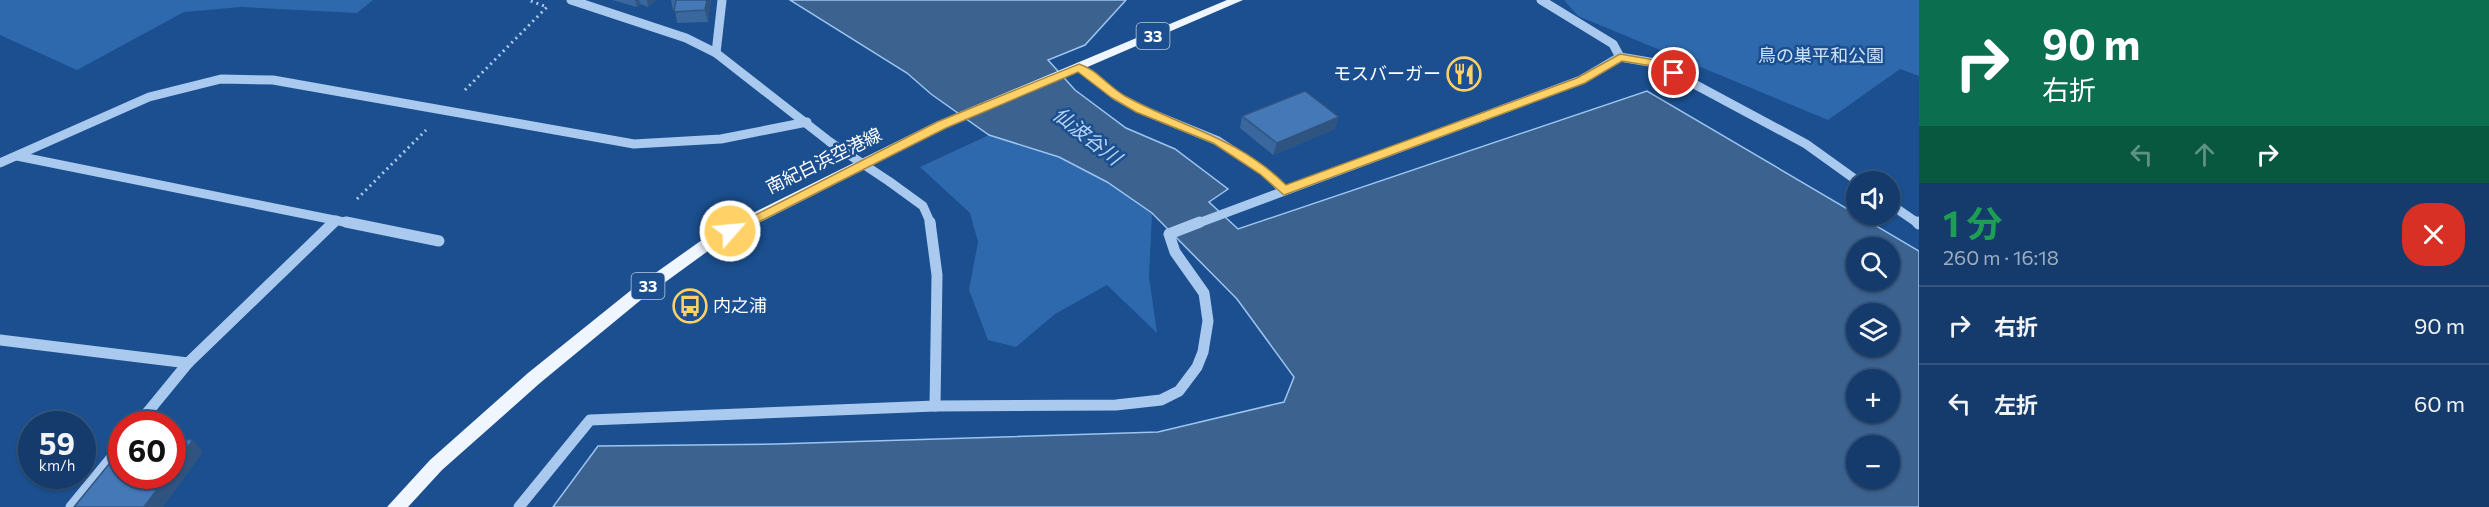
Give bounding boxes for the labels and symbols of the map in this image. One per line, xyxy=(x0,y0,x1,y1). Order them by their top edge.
road number: 33 xyxy=(1136,23,1170,49)
park label: 鳥の巣平和公園 xyxy=(1758,44,1884,66)
pin xyxy=(1648,47,1699,98)
restaurant icon: モスバーガー xyxy=(1446,56,1482,92)
place label: モスバーガー xyxy=(1333,62,1441,84)
water label: 仙波谷川 xyxy=(1049,101,1128,171)
street label: 南紀白浜空港線 xyxy=(762,123,885,198)
position arrow xyxy=(698,199,762,263)
road number: 33 xyxy=(632,273,664,299)
bus stop icon: 内之浦 xyxy=(672,288,708,324)
place label: 内之浦 xyxy=(713,294,767,316)
speed limit sign: 60 xyxy=(108,411,186,489)

